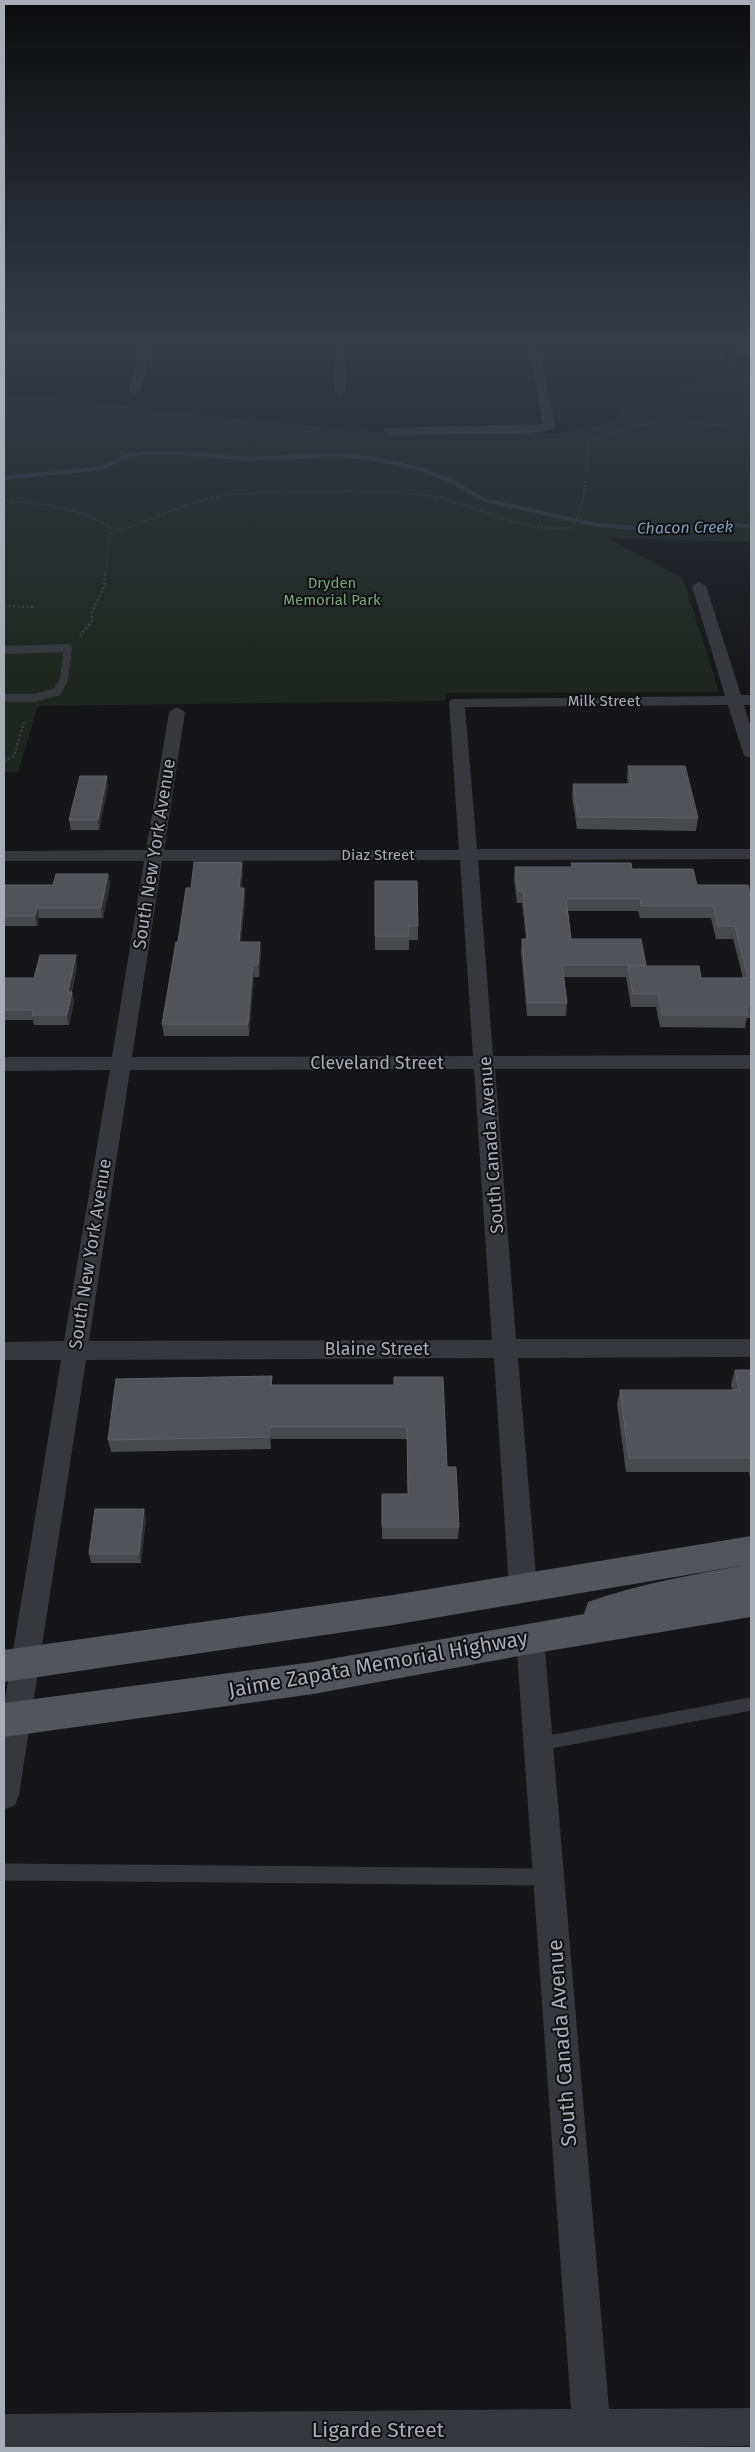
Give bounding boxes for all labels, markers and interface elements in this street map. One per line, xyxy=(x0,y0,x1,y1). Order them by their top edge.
water label: Chacon Creek xyxy=(637,517,734,538)
park label: Dryden Memorial Park xyxy=(283,574,381,609)
street label: Milk Street xyxy=(568,692,641,710)
street label: South New York Avenue xyxy=(128,757,180,951)
street label: Diaz Street xyxy=(341,846,415,864)
street label: Cleveland Street xyxy=(310,1052,444,1074)
street label: South Canada Avenue xyxy=(474,1056,508,1234)
street label: South New York Avenue xyxy=(64,1157,116,1351)
street label: Blaine Street xyxy=(325,1338,430,1360)
street label: Jaime Zapata Memorial Highway xyxy=(226,1625,530,1703)
street label: South Canada Avenue xyxy=(542,1939,582,2147)
street label: Ligarde Street xyxy=(312,2417,445,2443)

